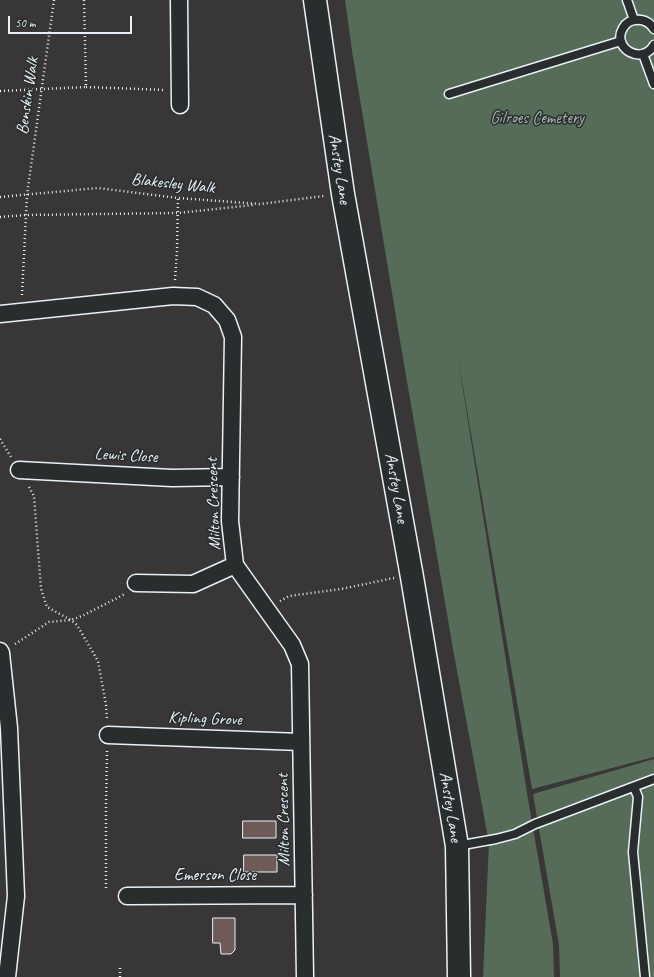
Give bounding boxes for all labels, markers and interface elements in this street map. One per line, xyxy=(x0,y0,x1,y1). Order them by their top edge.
scale bar xyxy=(10,8,134,34)
text: 50 m xyxy=(15,15,35,31)
street label: Benskin Walk xyxy=(12,56,44,136)
park label: Gilroes Cemetery xyxy=(490,109,584,129)
street label: Anstey Lane xyxy=(323,132,355,206)
street label: Blakesley Walk xyxy=(130,169,216,199)
street label: Lewis Close xyxy=(94,444,158,468)
street label: Anstey Lane xyxy=(380,451,412,525)
street label: Milton Crescent xyxy=(202,457,226,551)
street label: Kipling Grove xyxy=(168,708,242,730)
street label: Anstey Lane xyxy=(434,770,466,844)
street label: Milton Crescent xyxy=(273,774,295,866)
street label: Emerson Close xyxy=(174,866,256,886)

